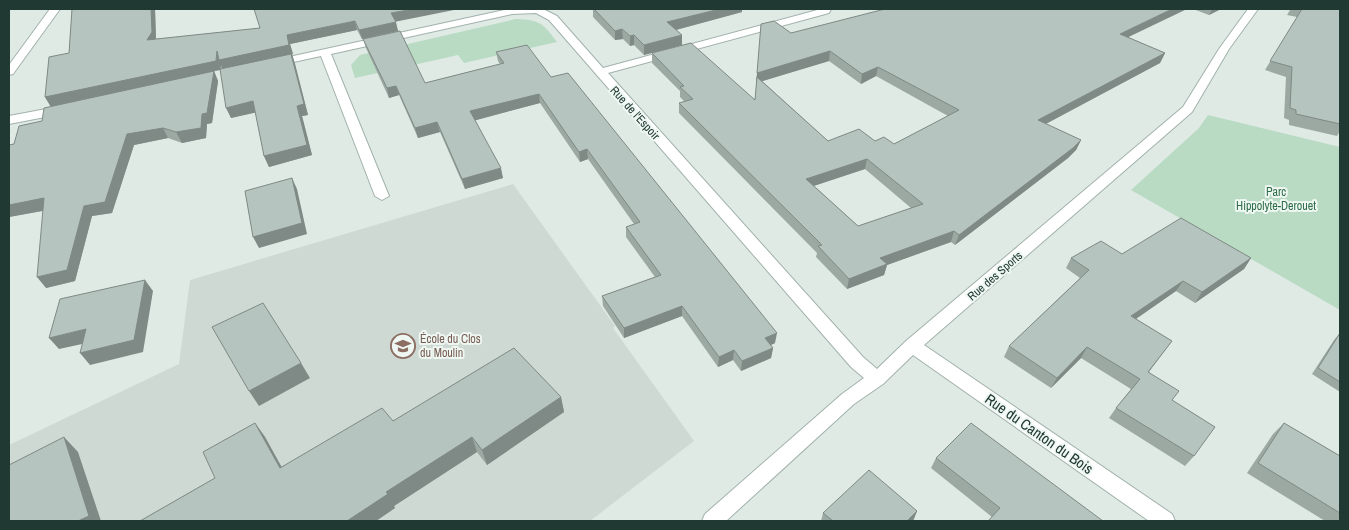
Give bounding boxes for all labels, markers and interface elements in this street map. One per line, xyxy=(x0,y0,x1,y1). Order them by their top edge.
street label: Rue de l'Espoir xyxy=(607,83,664,144)
park label: Parc Hippolyte-Derouet xyxy=(1236,184,1316,214)
street label: Rue des Sports xyxy=(964,248,1026,304)
place label: École du Clos du Moulin xyxy=(420,331,481,361)
school or university icon: École du Clos du Moulin xyxy=(390,333,416,359)
street label: Rue du Canton du Bois xyxy=(981,388,1098,479)

